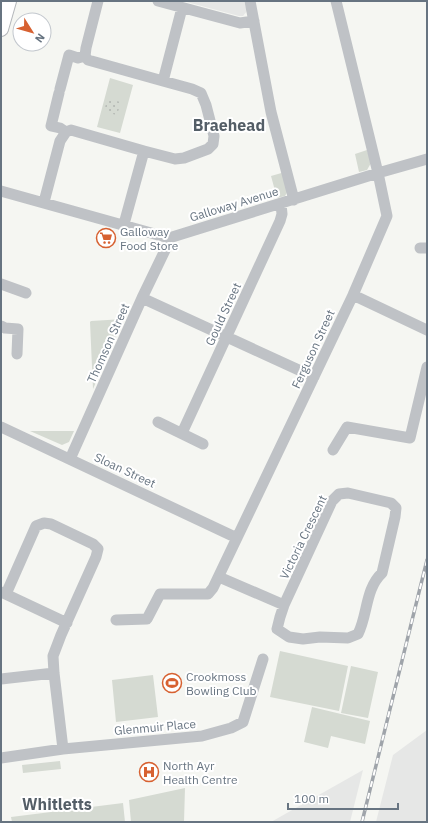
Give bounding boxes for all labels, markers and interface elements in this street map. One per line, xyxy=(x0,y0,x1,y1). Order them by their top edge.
north arrow xyxy=(12,12,52,52)
text: N xyxy=(32,31,48,45)
district label: Braehead xyxy=(193,115,265,135)
street label: Galloway Avenue xyxy=(188,183,281,225)
place label: Galloway Food Store xyxy=(120,224,179,253)
supermarket icon: Galloway Food Store xyxy=(95,227,117,249)
street label: Gould Street xyxy=(202,280,244,348)
street label: Thomson Street xyxy=(84,301,132,385)
street label: Ferguson Street xyxy=(288,307,338,391)
street label: Sloan Street xyxy=(92,449,158,491)
street label: Victoria Crescent xyxy=(276,493,330,581)
place label: Crookmoss Bowling Club xyxy=(186,669,256,698)
sports icon: Crookmoss Bowling Club xyxy=(161,672,183,694)
street label: Glenmuir Place xyxy=(113,716,197,738)
place label: North Ayr Health Centre xyxy=(163,758,238,787)
hospital icon: North Ayr Health Centre xyxy=(138,761,160,783)
scale bar xyxy=(288,785,398,811)
text: 100 m xyxy=(294,791,329,806)
district label: Whitletts xyxy=(22,794,92,814)

